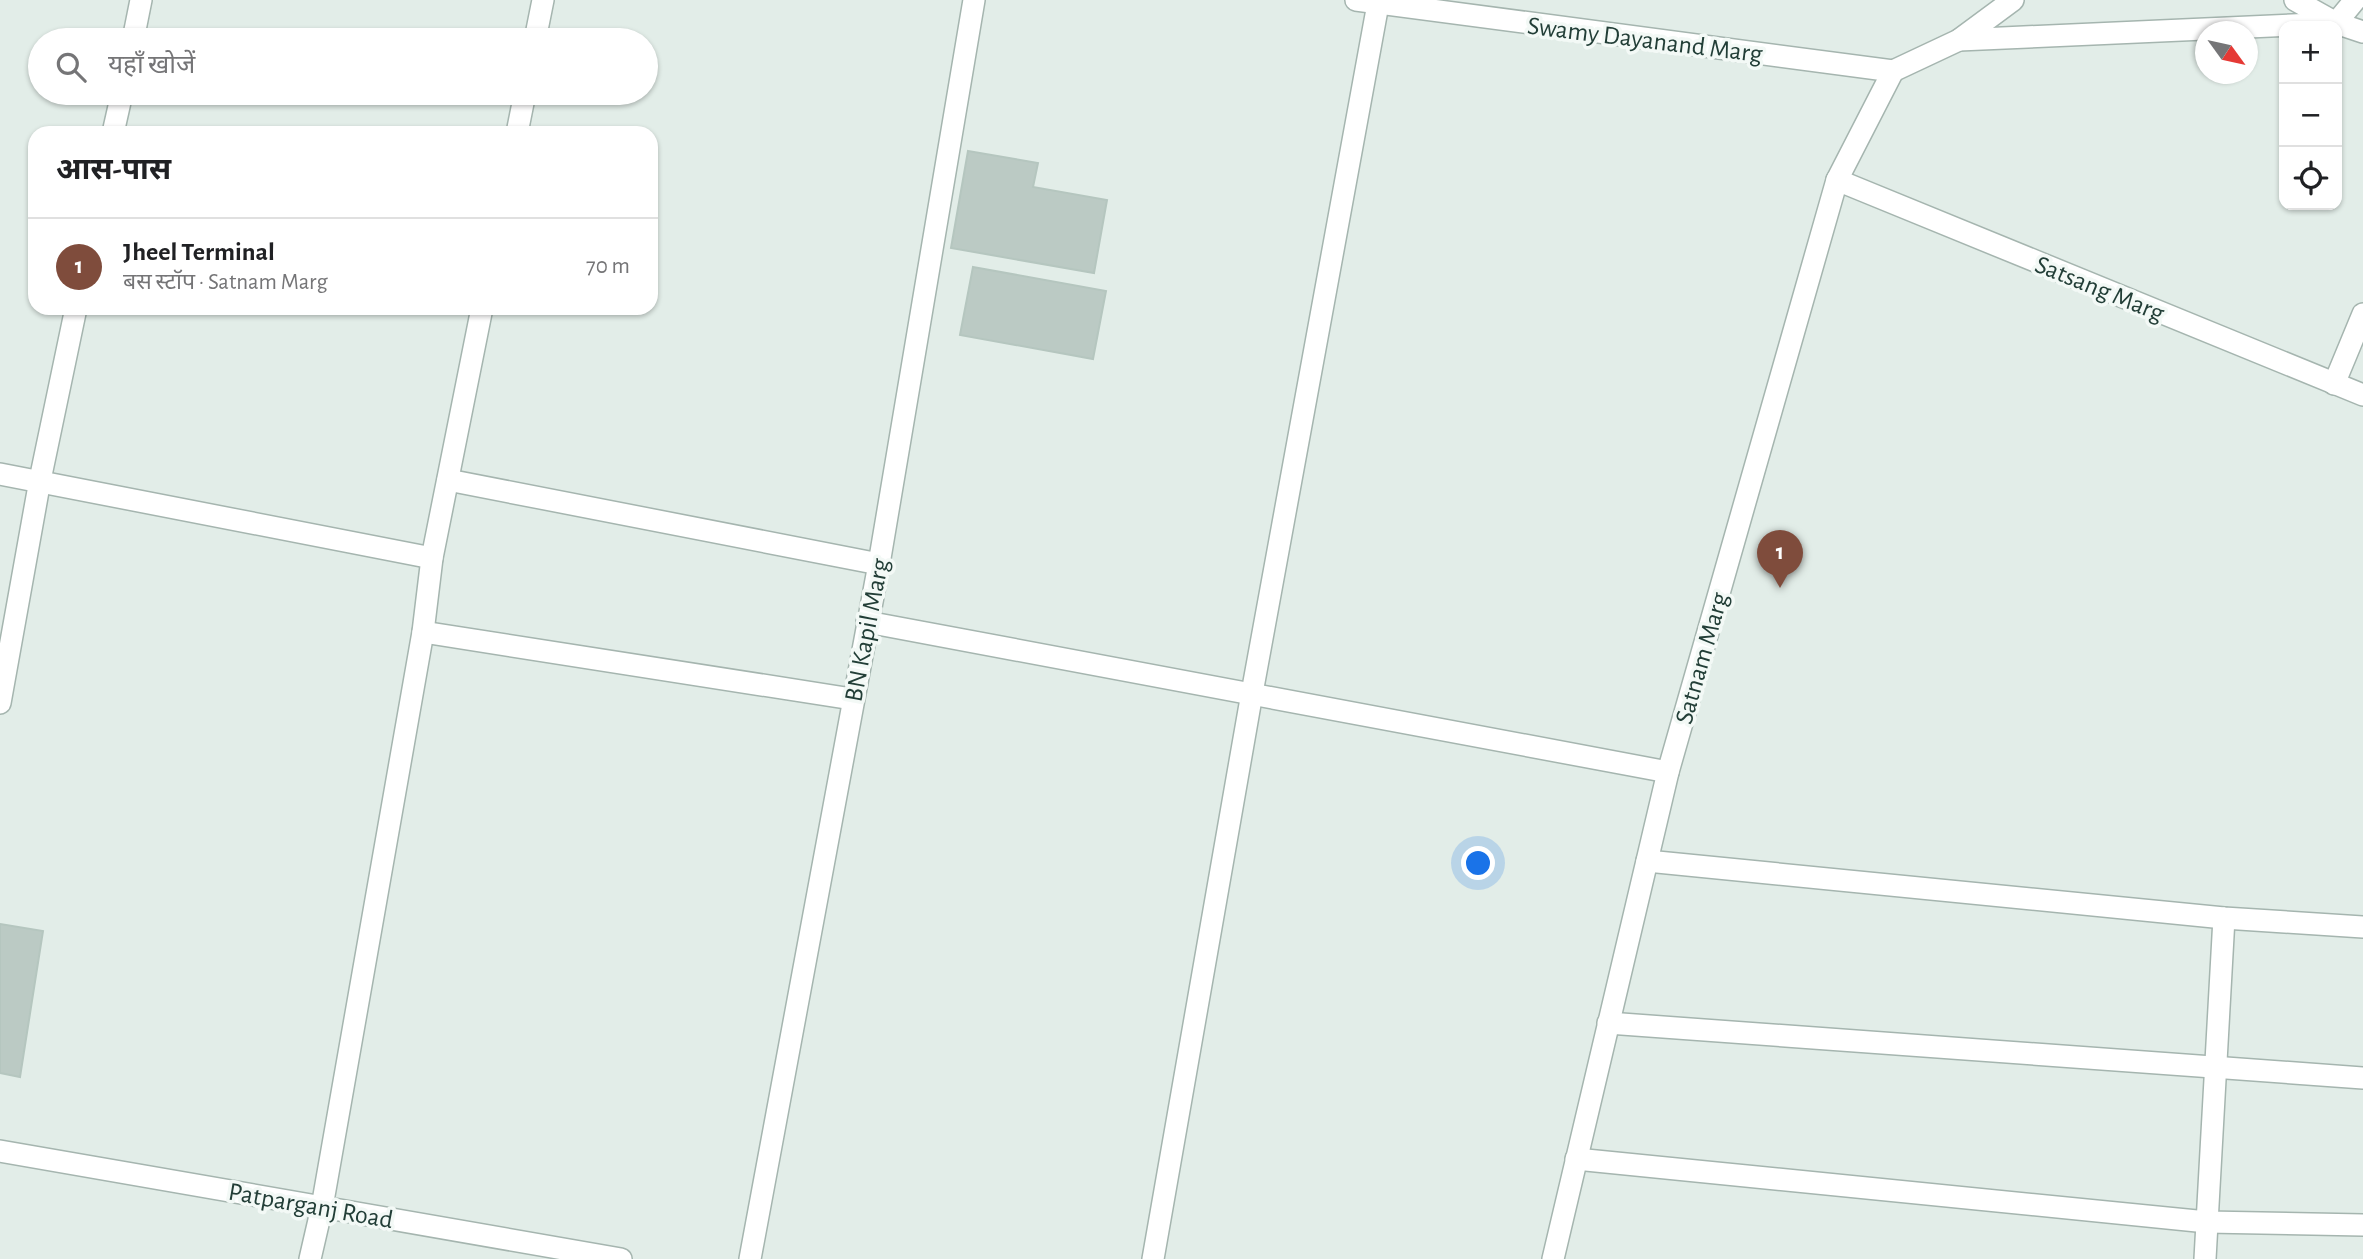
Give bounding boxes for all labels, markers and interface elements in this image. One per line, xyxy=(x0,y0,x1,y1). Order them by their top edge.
street label: Swamy Dayanand Marg xyxy=(1526,13,1764,67)
north arrow xyxy=(2195,21,2258,84)
map controls xyxy=(2279,21,2342,210)
button: + xyxy=(2279,21,2342,84)
search box xyxy=(28,28,658,105)
icon: search xyxy=(52,48,90,86)
text: यहाँ खोजें xyxy=(108,52,195,78)
button: − xyxy=(2279,84,2342,147)
button: locate xyxy=(2279,147,2342,210)
text: आस-पास xyxy=(56,155,171,185)
text: Jheel Terminal xyxy=(123,239,275,265)
street label: Satsang Marg xyxy=(2031,251,2168,327)
text: 1 xyxy=(75,255,83,278)
text: 70 m xyxy=(586,255,630,278)
text: बस स्टॉप · Satnam Marg xyxy=(123,271,328,294)
pin: 1 xyxy=(1757,530,1803,588)
street label: BN Kapil Marg xyxy=(840,556,894,704)
street label: Satnam Marg xyxy=(1671,589,1733,727)
your location xyxy=(1461,846,1495,880)
street label: Patparganj Road xyxy=(226,1179,395,1233)

